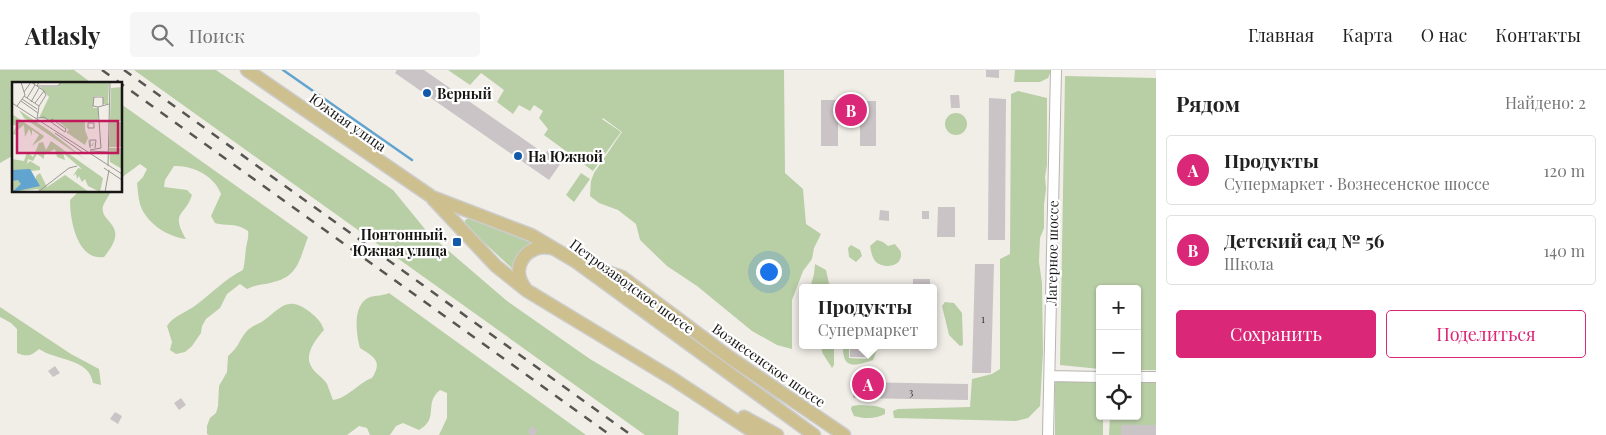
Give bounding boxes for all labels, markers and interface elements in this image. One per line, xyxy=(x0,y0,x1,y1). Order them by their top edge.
search box xyxy=(130,12,480,57)
text: Atlasly xyxy=(25,19,100,51)
icon: search xyxy=(148,21,176,49)
text: Поиск xyxy=(188,22,245,48)
text: Главная xyxy=(1248,23,1314,47)
text: Карта xyxy=(1342,23,1393,47)
text: О нас xyxy=(1421,23,1467,47)
text: Контакты xyxy=(1495,23,1581,47)
inset map xyxy=(12,82,122,192)
place label: Верный xyxy=(437,84,492,103)
marker: Верный xyxy=(421,87,433,99)
street label: Южная улица xyxy=(306,88,390,156)
text: Рядом xyxy=(1176,89,1240,117)
pin: B xyxy=(835,91,867,129)
text: Найдено: 2 xyxy=(1505,92,1586,113)
place label: На Южной xyxy=(528,147,603,166)
text: Продукты xyxy=(1224,147,1319,173)
marker: На Южной xyxy=(512,150,524,162)
text: A xyxy=(1188,160,1198,181)
text: 120 m xyxy=(1544,160,1585,181)
text: Супермаркет · Вознесенское шоссе xyxy=(1224,173,1490,194)
street label: Лагерное шоссе xyxy=(1042,200,1062,307)
place label: Понтонный, Южная улица xyxy=(352,225,448,260)
text: Детский сад № 56 xyxy=(1224,227,1385,253)
street label: Петрозаводское шоссе xyxy=(566,234,698,338)
marker: Понтонный, Южная улица xyxy=(451,236,463,248)
text: B xyxy=(1188,240,1198,261)
text: 140 m xyxy=(1543,240,1585,261)
text: Школа xyxy=(1224,253,1274,274)
your location xyxy=(756,259,782,285)
popup xyxy=(799,284,937,349)
map controls xyxy=(1096,285,1141,420)
button: + xyxy=(1096,285,1141,330)
text: Продукты xyxy=(818,293,912,319)
button: Сохранить xyxy=(1176,310,1376,358)
button: Поделиться xyxy=(1386,310,1586,358)
house number: 1 xyxy=(981,311,985,326)
street label: Вознесенское шоссе xyxy=(709,319,829,411)
text: Супермаркет xyxy=(818,319,918,340)
button: − xyxy=(1096,330,1141,375)
pin: A xyxy=(852,365,884,403)
button: locate xyxy=(1096,375,1141,420)
house number: 3 xyxy=(909,384,914,399)

